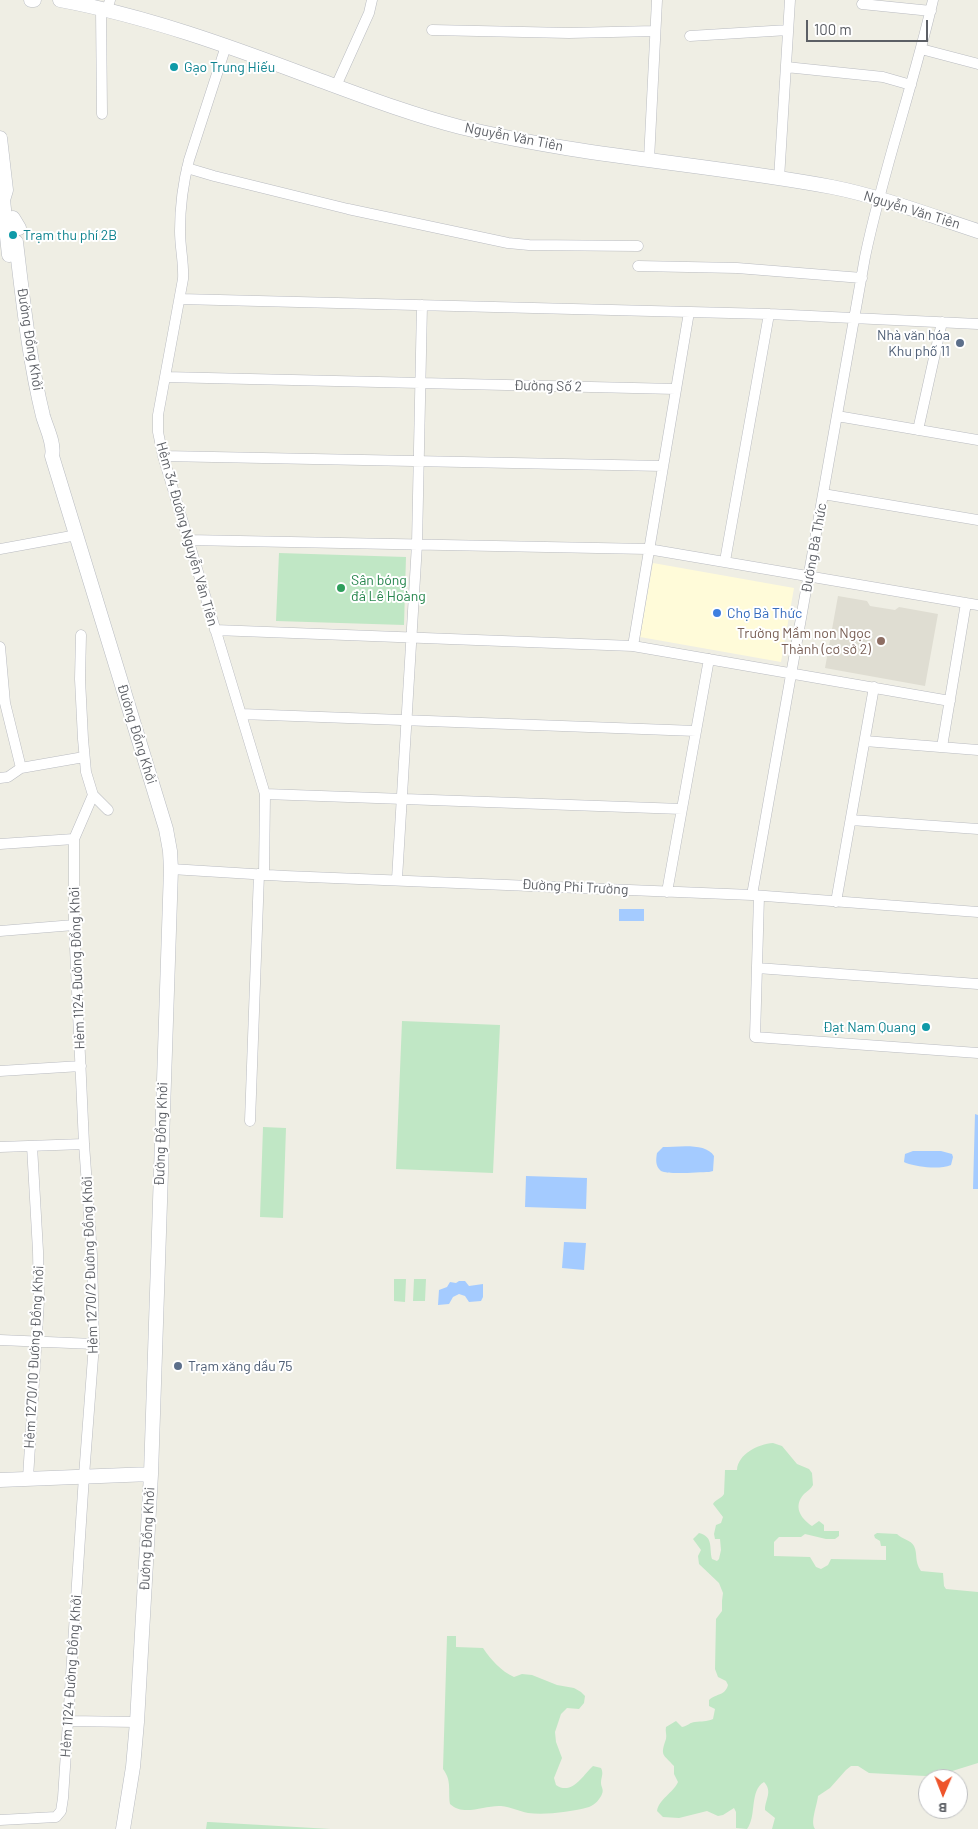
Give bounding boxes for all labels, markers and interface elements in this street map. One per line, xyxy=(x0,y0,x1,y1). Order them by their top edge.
scale bar xyxy=(808,10,930,42)
text: 100 m xyxy=(814,20,852,38)
place label: Gạo Trung Hiếu xyxy=(184,59,275,75)
marker: Gạo Trung Hiếu xyxy=(168,61,180,73)
street label: Nguyễn Văn Tiên xyxy=(463,119,565,155)
street label: Nguyễn Văn Tiên xyxy=(862,187,962,233)
place label: Trạm thu phí 2B xyxy=(23,227,117,243)
marker: Trạm thu phí 2B xyxy=(7,229,19,241)
street label: Đường Đồng Khởi xyxy=(14,286,46,392)
place label: Nhà văn hóa Khu phố 11 xyxy=(877,327,950,360)
marker: Nhà văn hóa Khu phố 11 xyxy=(954,337,966,349)
street label: Đường Số 2 xyxy=(514,377,582,395)
street label: Hẻm 34 Đường Nguyễn Văn Tiên xyxy=(153,440,221,628)
street label: Đường Bà Thức xyxy=(798,502,830,594)
place label: Sân bóng đá Lê Hoàng xyxy=(351,572,426,604)
marker: Sân bóng đá Lê Hoàng xyxy=(335,582,347,594)
place label: Chợ Bà Thức xyxy=(727,605,802,621)
marker: Chợ Bà Thức xyxy=(711,607,723,619)
place label: Trường Mầm non Ngọc Thành (cơ sở 2) xyxy=(737,625,871,658)
marker: Trường Mầm non Ngọc Thành (cơ sở 2) xyxy=(875,635,887,647)
street label: Đường Đồng Khởi xyxy=(114,682,160,786)
street label: Đường Phi Trường xyxy=(521,876,629,898)
street label: Hẻm 1124 Đường Đồng Khởi xyxy=(66,886,88,1050)
place label: Đạt Nam Quang xyxy=(823,1019,916,1035)
marker: Đạt Nam Quang xyxy=(920,1021,932,1033)
street label: Đường Đồng Khởi xyxy=(151,1082,171,1186)
street label: Hẻm 1270/2 Đường Đồng Khởi xyxy=(78,1176,102,1354)
street label: Hẻm 1270/10 Đường Đồng Khởi xyxy=(21,1265,47,1449)
place label: Trạm xăng dầu 75 xyxy=(188,1358,292,1374)
marker: Trạm xăng dầu 75 xyxy=(172,1360,184,1372)
street label: Đường Đồng Khởi xyxy=(136,1487,158,1591)
street label: Hẻm 1124 Đường Đồng Khởi xyxy=(57,1594,85,1758)
north arrow xyxy=(918,1769,968,1819)
text: B xyxy=(938,1800,947,1817)

